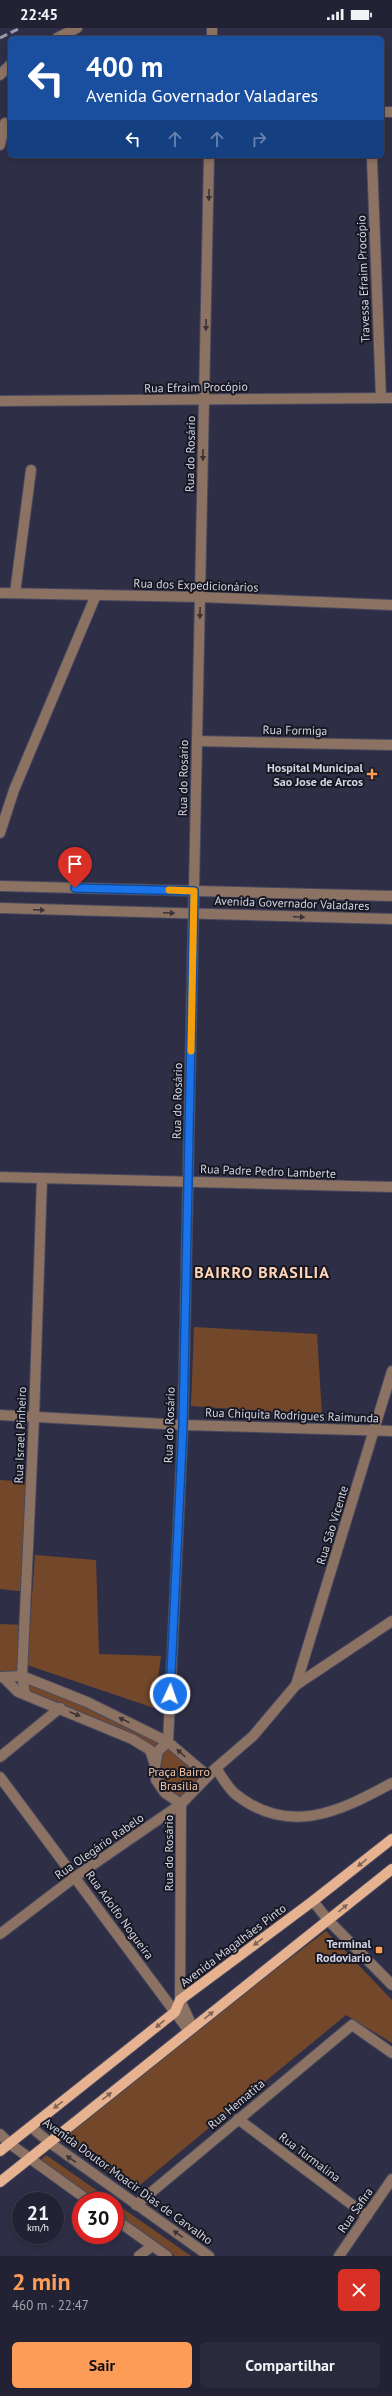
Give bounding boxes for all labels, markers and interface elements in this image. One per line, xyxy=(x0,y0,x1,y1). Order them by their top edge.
text: 22:45 xyxy=(20,5,58,24)
text: 400 m xyxy=(86,48,163,85)
icon: left xyxy=(20,52,72,104)
text: Avenida Governador Valadares xyxy=(86,84,318,107)
icon: left xyxy=(122,128,144,150)
icon: ahead xyxy=(164,128,186,150)
icon: ahead xyxy=(206,128,228,150)
icon: right xyxy=(248,128,270,150)
one-way arrow xyxy=(206,189,212,202)
street label: Travessa Efraim Procópio xyxy=(353,215,373,343)
one-way arrow xyxy=(203,319,209,332)
street label: Rua Efraim Procópio xyxy=(144,379,248,395)
street label: Rua do Rosário xyxy=(182,416,198,492)
one-way arrow xyxy=(200,449,206,462)
street label: Rua dos Expedicionários xyxy=(133,575,259,595)
one-way arrow xyxy=(197,607,203,620)
street label: Rua Formiga xyxy=(263,722,328,738)
street label: Rua do Rosário xyxy=(175,740,191,816)
place label: Hospital Municipal Sao Jose de Arcos xyxy=(267,760,363,789)
marker: Hospital Municipal Sao Jose de Arcos xyxy=(366,768,378,780)
pin xyxy=(58,847,92,888)
icon: arrive xyxy=(64,853,86,875)
street label: Avenida Governador Valadares xyxy=(214,893,370,913)
one-way arrow xyxy=(33,906,45,913)
one-way arrow xyxy=(163,910,176,916)
one-way arrow xyxy=(293,913,305,920)
street label: Rua do Rosário xyxy=(169,1063,185,1139)
street label: Rua Padre Pedro Lamberte xyxy=(200,1161,336,1181)
district label: BAIRRO BRASILIA xyxy=(194,1262,330,1282)
street label: Rua Israel Pinheiro xyxy=(11,1386,29,1484)
street label: Rua do Rosário xyxy=(160,1387,178,1463)
street label: Rua Chiquita Rodrigues Raimunda xyxy=(205,1404,379,1426)
street label: Rua São Vicente xyxy=(313,1484,351,1566)
position arrow xyxy=(149,1673,191,1715)
one-way arrow xyxy=(69,1712,81,1718)
one-way arrow xyxy=(118,1717,130,1723)
one-way arrow xyxy=(176,1749,187,1758)
park label: Praça Bairro Brasilia xyxy=(148,1764,210,1793)
street label: Rua Olegário Rabelo xyxy=(52,1810,146,1882)
street label: Rua do Rosário xyxy=(161,1815,176,1891)
one-way arrow xyxy=(356,1858,367,1867)
street label: Rua Adolfo Nogueira xyxy=(83,1868,157,1962)
street label: Avenida Magalhães Pinto xyxy=(177,1900,289,1990)
one-way arrow xyxy=(338,1904,349,1913)
place label: Terminal Rodoviario xyxy=(316,1936,372,1965)
one-way arrow xyxy=(253,1938,264,1946)
marker: Terminal Rodoviario xyxy=(374,1945,384,1955)
one-way arrow xyxy=(203,2011,214,2020)
one-way arrow xyxy=(154,2020,165,2029)
street label: Rua Hematita xyxy=(204,2076,268,2132)
one-way arrow xyxy=(101,2092,112,2101)
one-way arrow xyxy=(52,2101,63,2110)
street label: Avenida Doutor Moacir Dias de Carvalho xyxy=(40,2114,216,2248)
street label: Rua Turmalina xyxy=(276,2129,344,2185)
one-way arrow xyxy=(66,2154,77,2163)
street label: Rua Safira xyxy=(334,2185,376,2235)
speed limit sign: 30 xyxy=(72,2192,124,2244)
text: 21 xyxy=(27,2200,49,2226)
text: km/h xyxy=(27,2221,49,2234)
one-way arrow xyxy=(172,2230,183,2238)
text: 2 min xyxy=(12,2266,71,2297)
button: close xyxy=(338,2269,380,2311)
text: 460 m · 22:47 xyxy=(12,2297,89,2314)
button: Sair xyxy=(12,2342,192,2388)
button: Compartilhar xyxy=(200,2342,380,2388)

